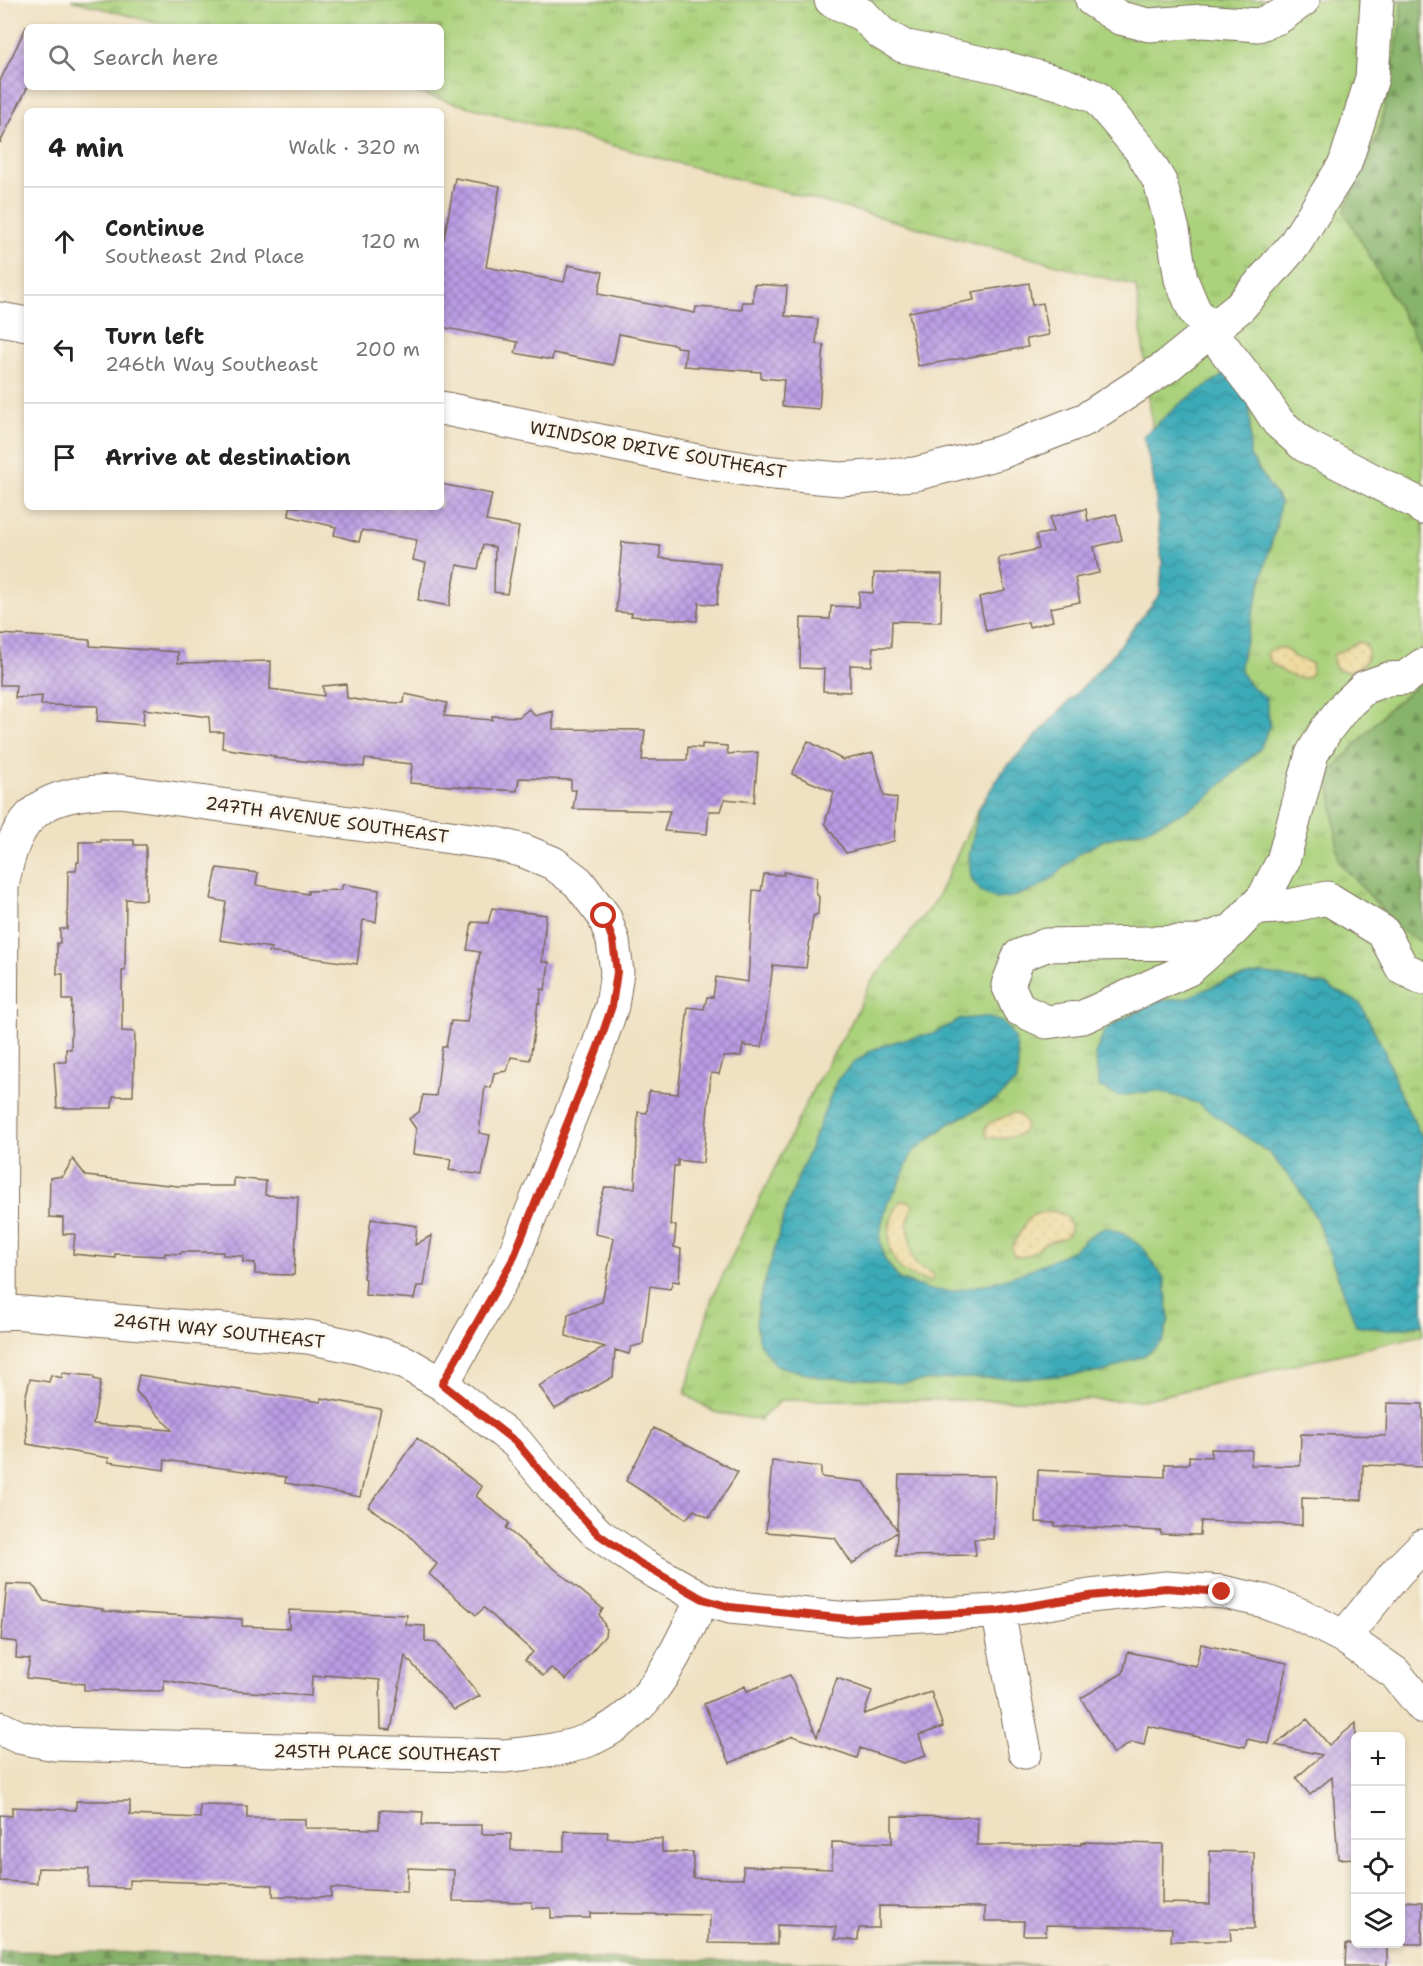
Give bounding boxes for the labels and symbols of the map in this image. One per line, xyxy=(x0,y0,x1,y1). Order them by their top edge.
street label: WINDSOR DRIVE SOUTHEAST xyxy=(528,416,788,484)
street label: 247TH AVENUE SOUTHEAST xyxy=(204,791,450,849)
route start xyxy=(590,902,616,928)
street label: 246TH WAY SOUTHEAST xyxy=(112,1308,326,1354)
route end xyxy=(1208,1578,1234,1604)
street label: 245TH PLACE SOUTHEAST xyxy=(273,1739,501,1767)

